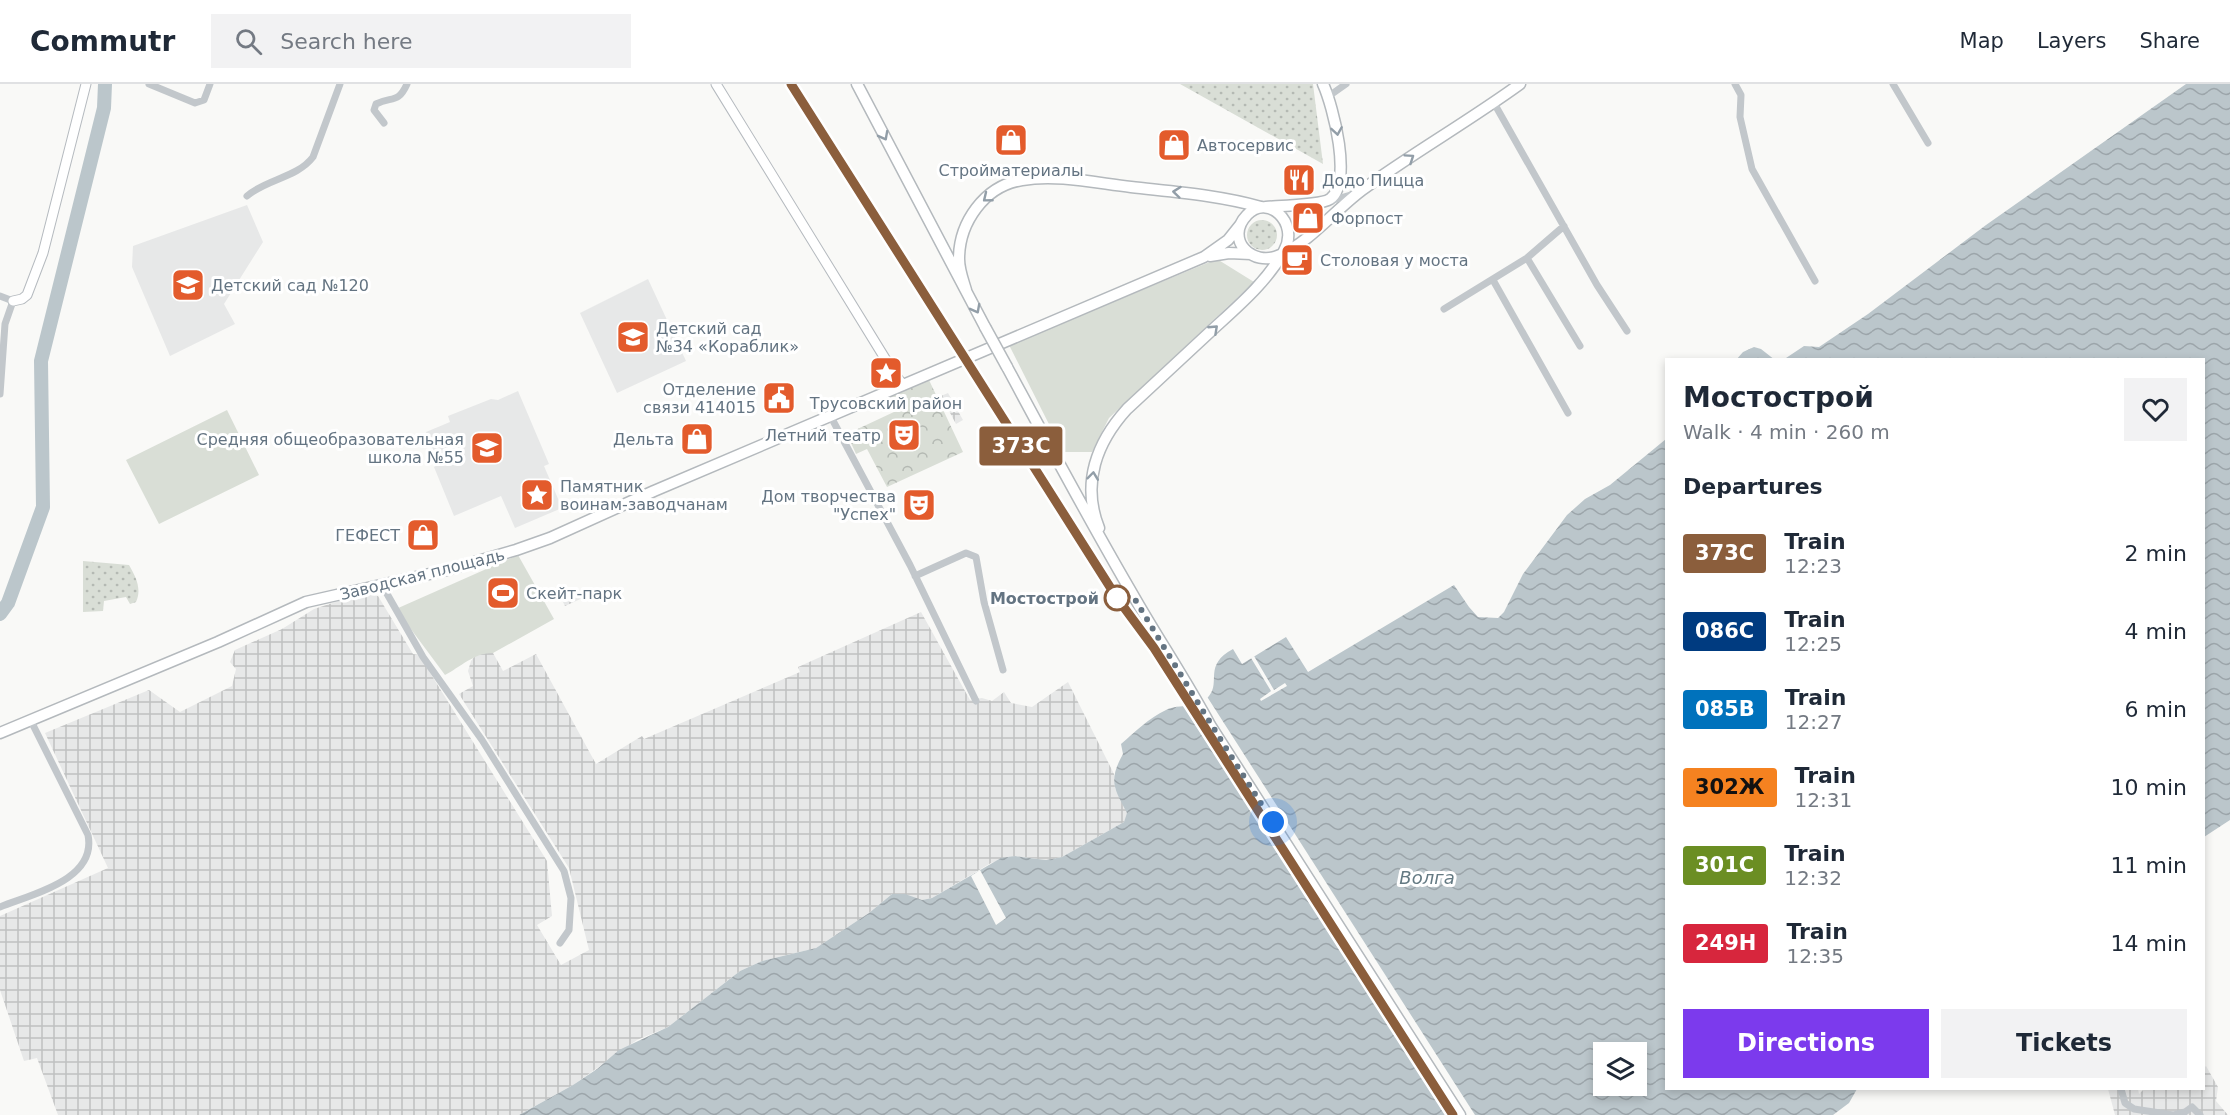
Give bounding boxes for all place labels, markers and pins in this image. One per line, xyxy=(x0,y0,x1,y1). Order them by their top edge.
shop icon: Стройматериалы xyxy=(993,122,1029,158)
shop icon: Автосервис xyxy=(1156,127,1192,163)
place label: Автосервис xyxy=(1197,136,1294,155)
place label: Стройматериалы xyxy=(938,161,1084,180)
restaurant icon: Додо Пицца xyxy=(1281,162,1317,198)
place label: Додо Пицца xyxy=(1322,171,1424,190)
shop icon: Форпост xyxy=(1290,200,1326,236)
place label: Форпост xyxy=(1331,209,1403,228)
cafe icon: Столовая у моста xyxy=(1279,242,1315,278)
place label: Столовая у моста xyxy=(1320,251,1469,270)
school or university icon: Детский сад №120 xyxy=(170,267,206,303)
place label: Детский сад №120 xyxy=(211,276,369,295)
school or university icon: Детский сад №34 «Кораблик» xyxy=(615,319,651,355)
place label: Детский сад №34 «Кораблик» xyxy=(656,319,799,356)
place icon: Трусовский район xyxy=(868,355,904,391)
place label: Отделение связи 414015 xyxy=(643,380,756,417)
public building icon: Отделение связи 414015 xyxy=(761,380,797,416)
place label: Трусовский район xyxy=(809,394,962,413)
theatre icon: Летний театр xyxy=(886,417,922,453)
shop icon: Дельта xyxy=(679,421,715,457)
place label: Летний театр xyxy=(765,426,881,445)
place label: Средняя общеобразовательная школа №55 xyxy=(197,430,464,467)
school or university icon: Средняя общеобразовательная школа №55 xyxy=(469,430,505,466)
place label: Дельта xyxy=(613,430,674,449)
place icon: Памятник воинам-заводчанам xyxy=(519,477,555,513)
place label: Памятник воинам-заводчанам xyxy=(560,477,728,514)
place label: Дом творчества "Успех" xyxy=(761,487,896,524)
theatre icon: Дом творчества "Успех" xyxy=(901,487,937,523)
shop icon: ГЕФЕСТ xyxy=(405,517,441,553)
place label: ГЕФЕСТ xyxy=(335,526,400,545)
sports icon: Скейт-парк xyxy=(485,575,521,611)
place label: Скейт-парк xyxy=(526,584,623,603)
marker: Мостострой xyxy=(1104,585,1130,611)
place label: Мостострой xyxy=(990,589,1099,608)

